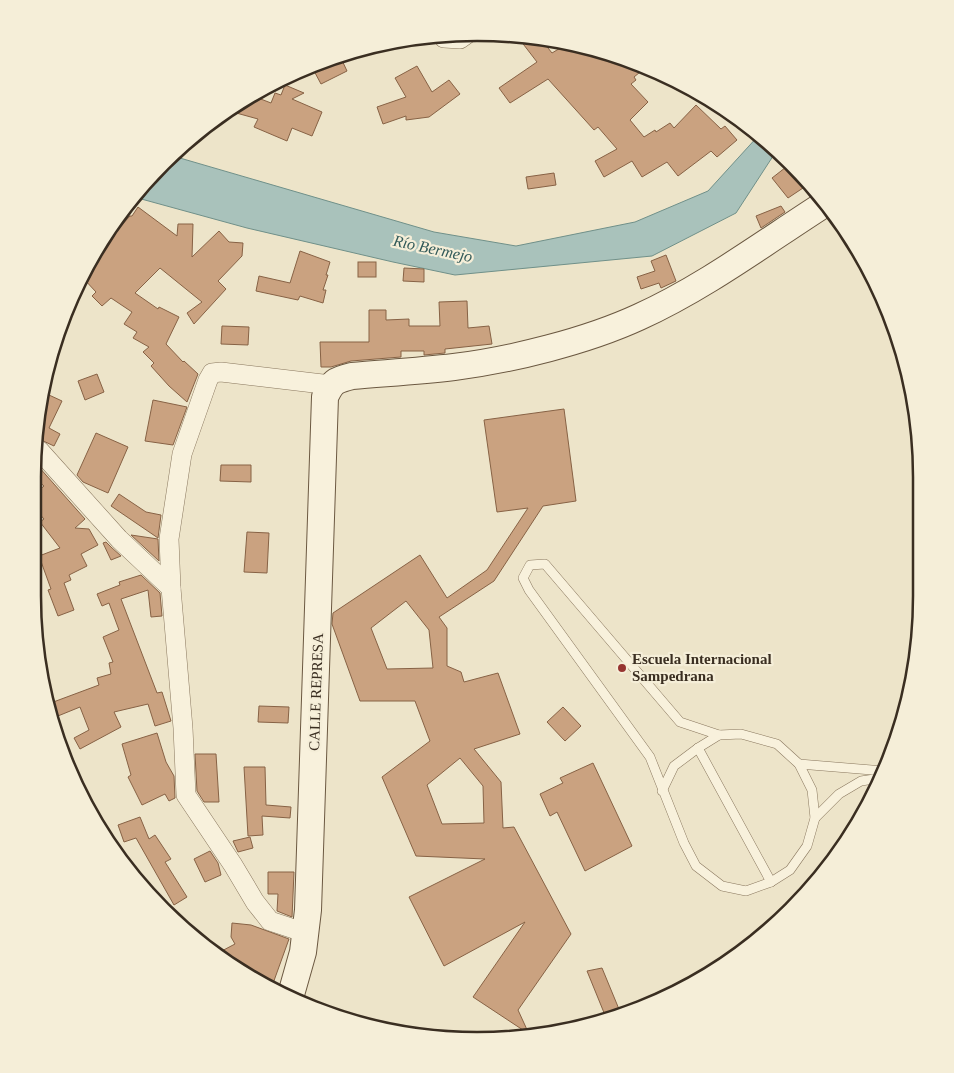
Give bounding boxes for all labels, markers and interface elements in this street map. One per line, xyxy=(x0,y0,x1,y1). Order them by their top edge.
water label: Río Bermejo xyxy=(391,232,474,266)
street label: CALLE REPRESA xyxy=(306,633,326,751)
place label: Escuela Internacional Sampedrana xyxy=(632,651,772,684)
marker: Escuela Internacional Sampedrana xyxy=(616,662,628,674)

